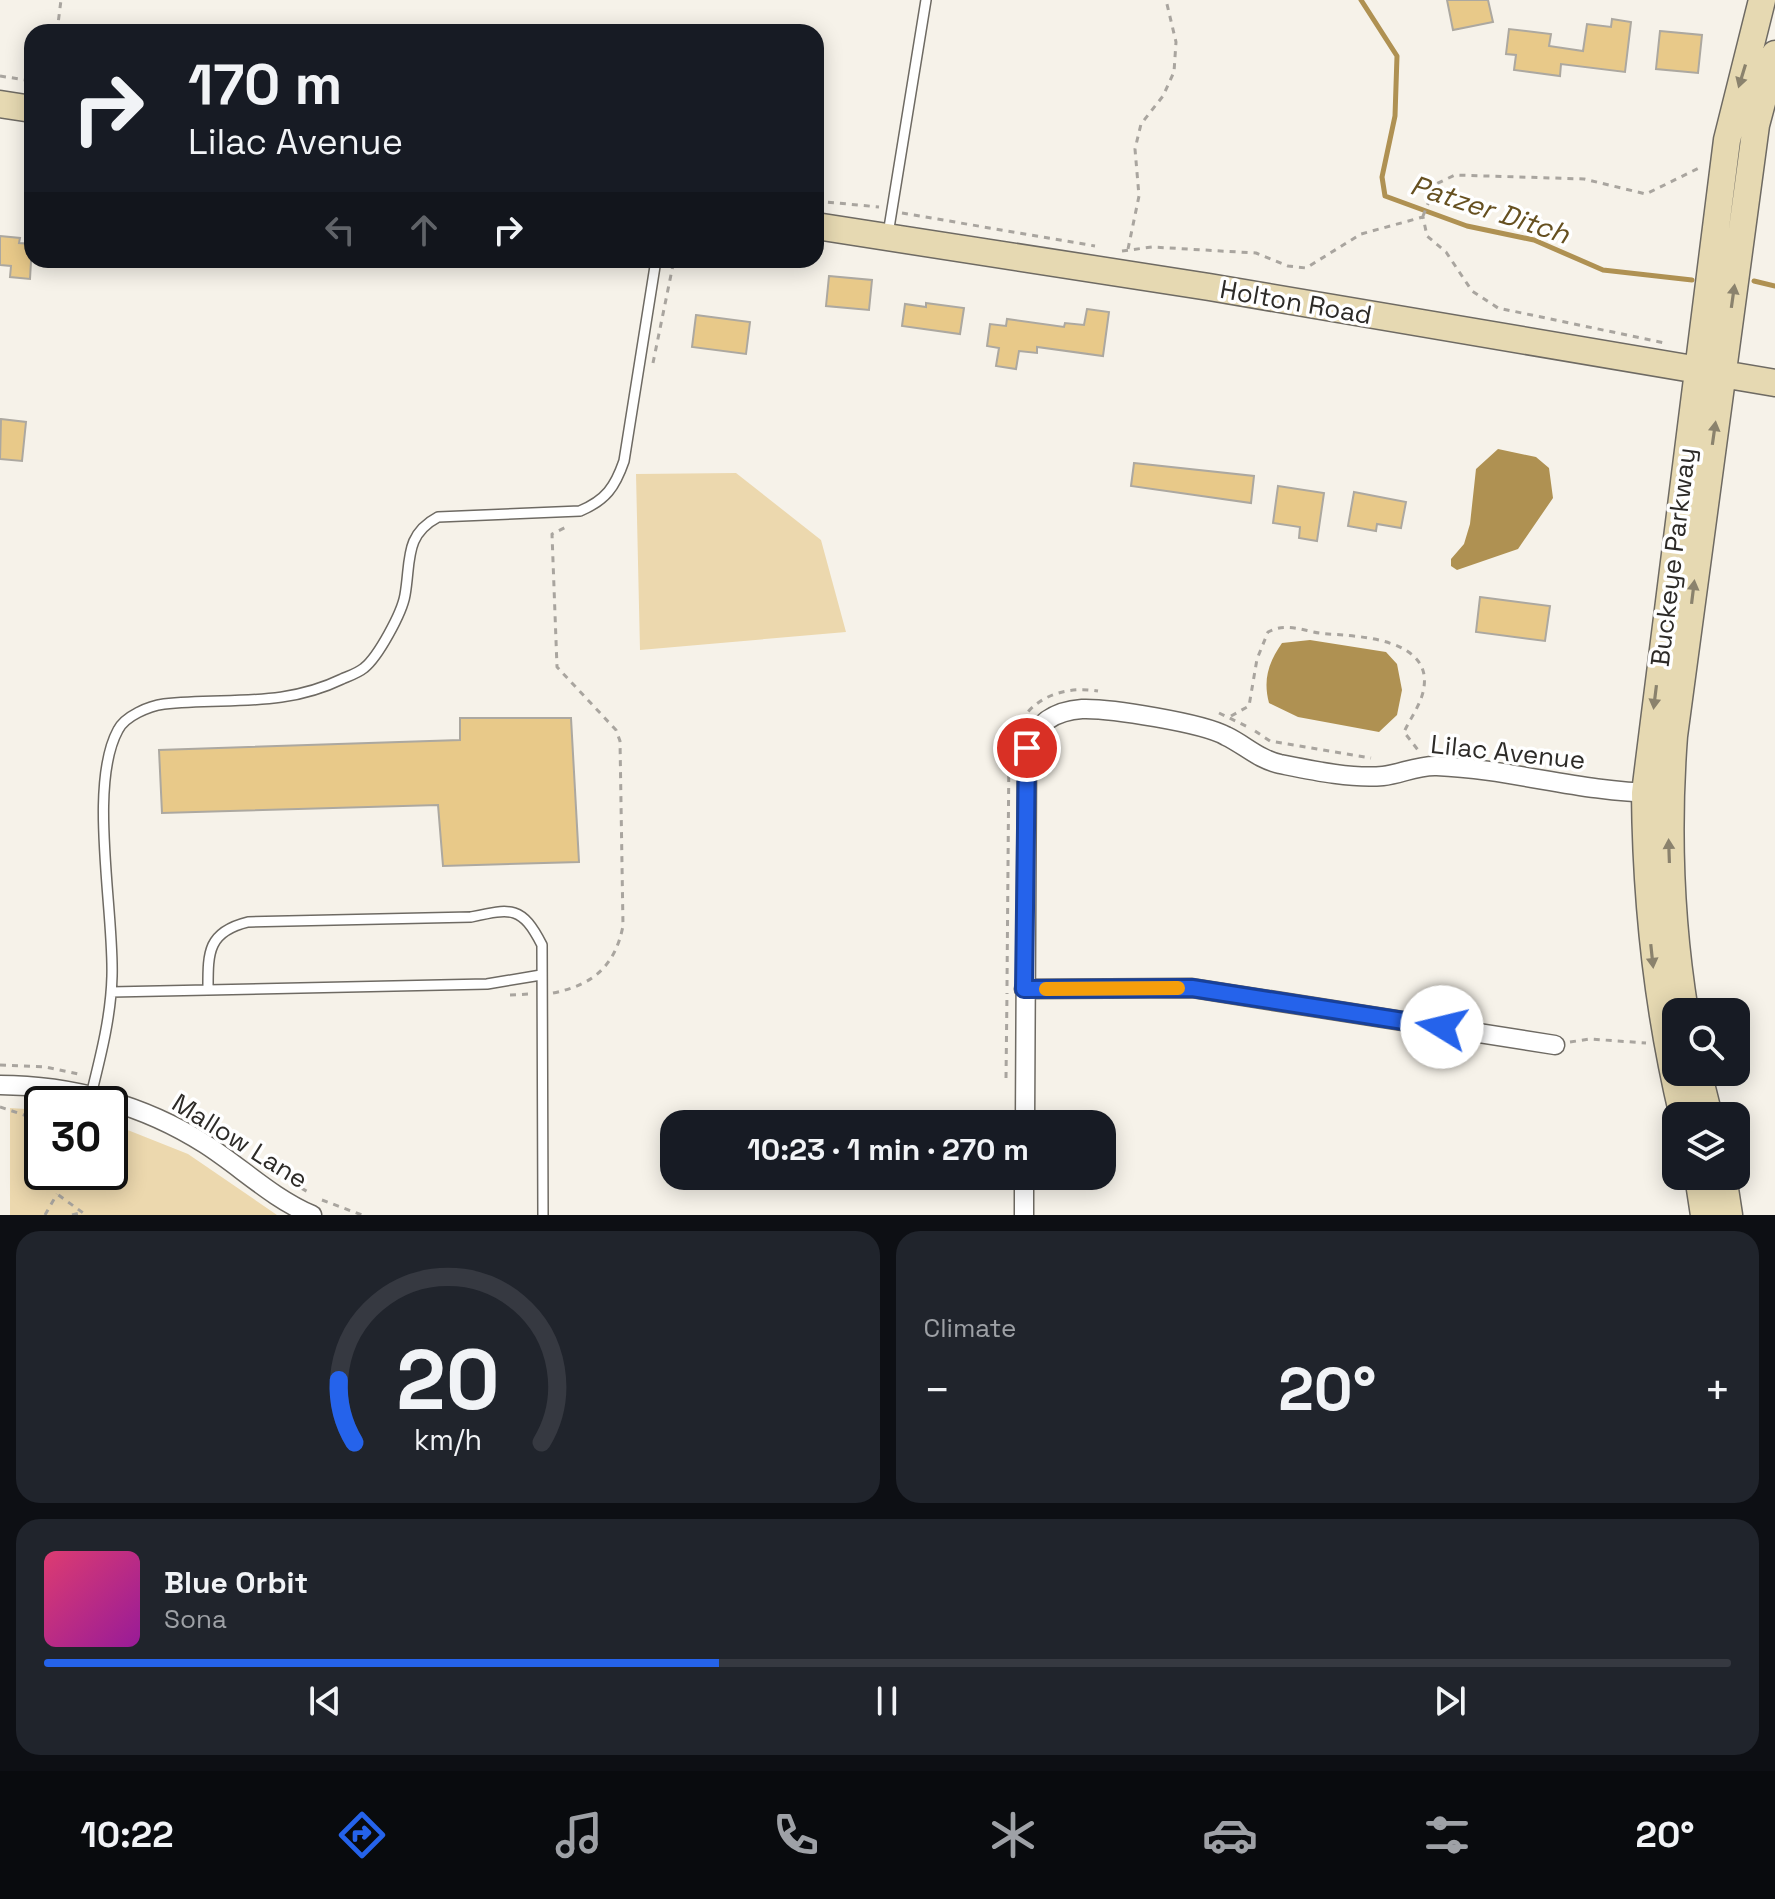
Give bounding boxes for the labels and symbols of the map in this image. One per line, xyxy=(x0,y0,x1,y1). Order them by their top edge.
one-way arrow xyxy=(1735,64,1748,88)
water label: Patzer Ditch xyxy=(1406,166,1575,252)
street label: Holton Road xyxy=(1217,272,1375,332)
one-way arrow xyxy=(1726,284,1739,309)
one-way arrow xyxy=(1708,420,1721,445)
street label: Buckeye Parkway xyxy=(1643,445,1703,669)
one-way arrow xyxy=(1686,579,1699,604)
one-way arrow xyxy=(1648,685,1661,710)
pin xyxy=(993,714,1061,782)
street label: Lilac Avenue xyxy=(1429,727,1587,777)
one-way arrow xyxy=(1663,838,1676,863)
one-way arrow xyxy=(1646,944,1659,969)
position arrow xyxy=(1400,985,1484,1069)
speed limit sign: 30 xyxy=(24,1086,128,1190)
street label: Mallow Lane xyxy=(166,1086,314,1196)

